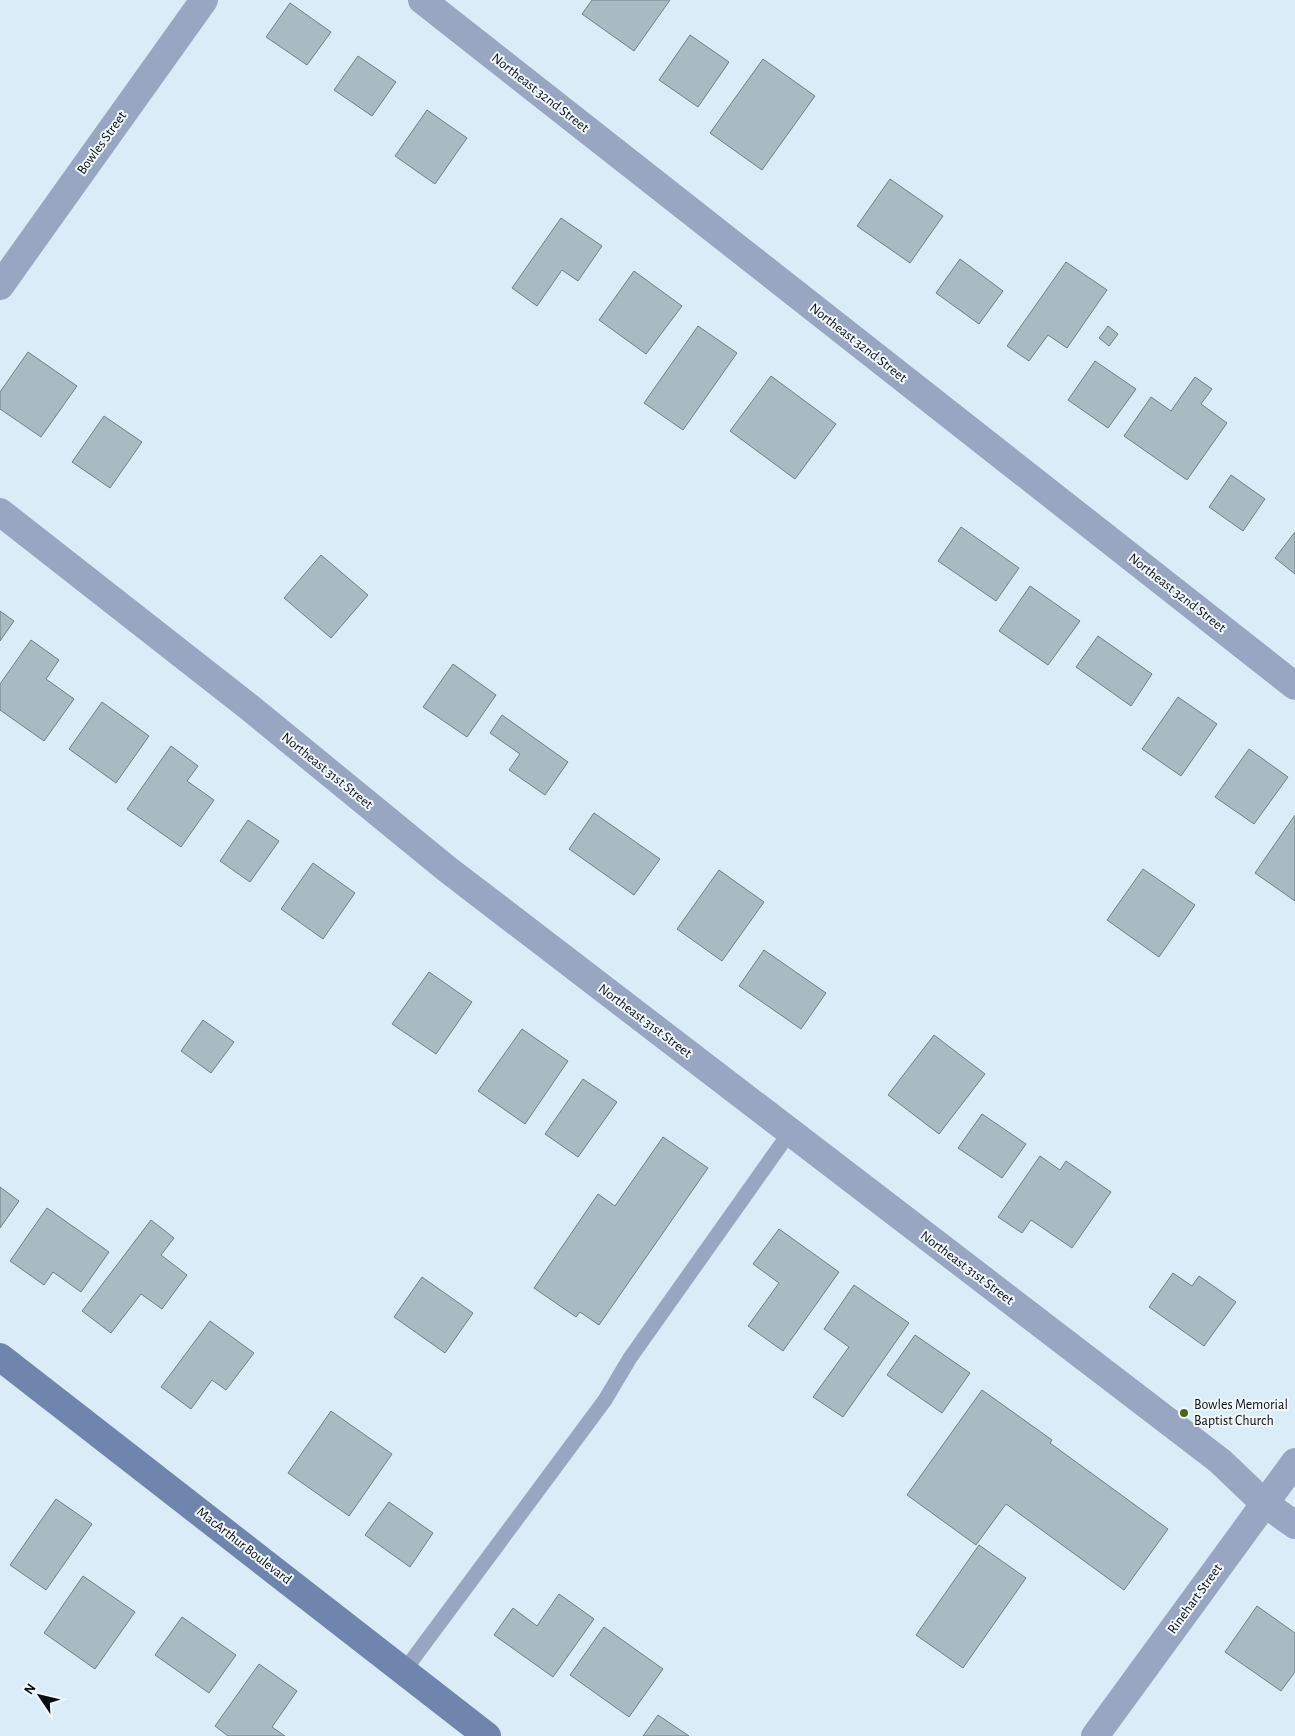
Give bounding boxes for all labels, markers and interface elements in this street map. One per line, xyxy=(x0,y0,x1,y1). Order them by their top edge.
street label: Northeast 32nd Street xyxy=(489,51,592,135)
street label: Bowles Street xyxy=(75,109,130,177)
street label: Northeast 32nd Street xyxy=(807,301,910,385)
street label: Northeast 32nd Street xyxy=(1126,551,1229,635)
street label: Northeast 31st Street xyxy=(279,730,376,812)
street label: Northeast 31st Street xyxy=(596,982,695,1061)
street label: Northeast 31st Street xyxy=(918,1229,1017,1308)
place label: Bowles Memorial Baptist Church xyxy=(1194,1398,1288,1428)
marker: Bowles Memorial Baptist Church xyxy=(1178,1407,1190,1419)
street label: MacArthur Boulevard xyxy=(194,1505,294,1587)
street label: Rinehart Street xyxy=(1165,1561,1225,1637)
north arrow xyxy=(15,1671,65,1721)
text: N xyxy=(22,1681,39,1697)

